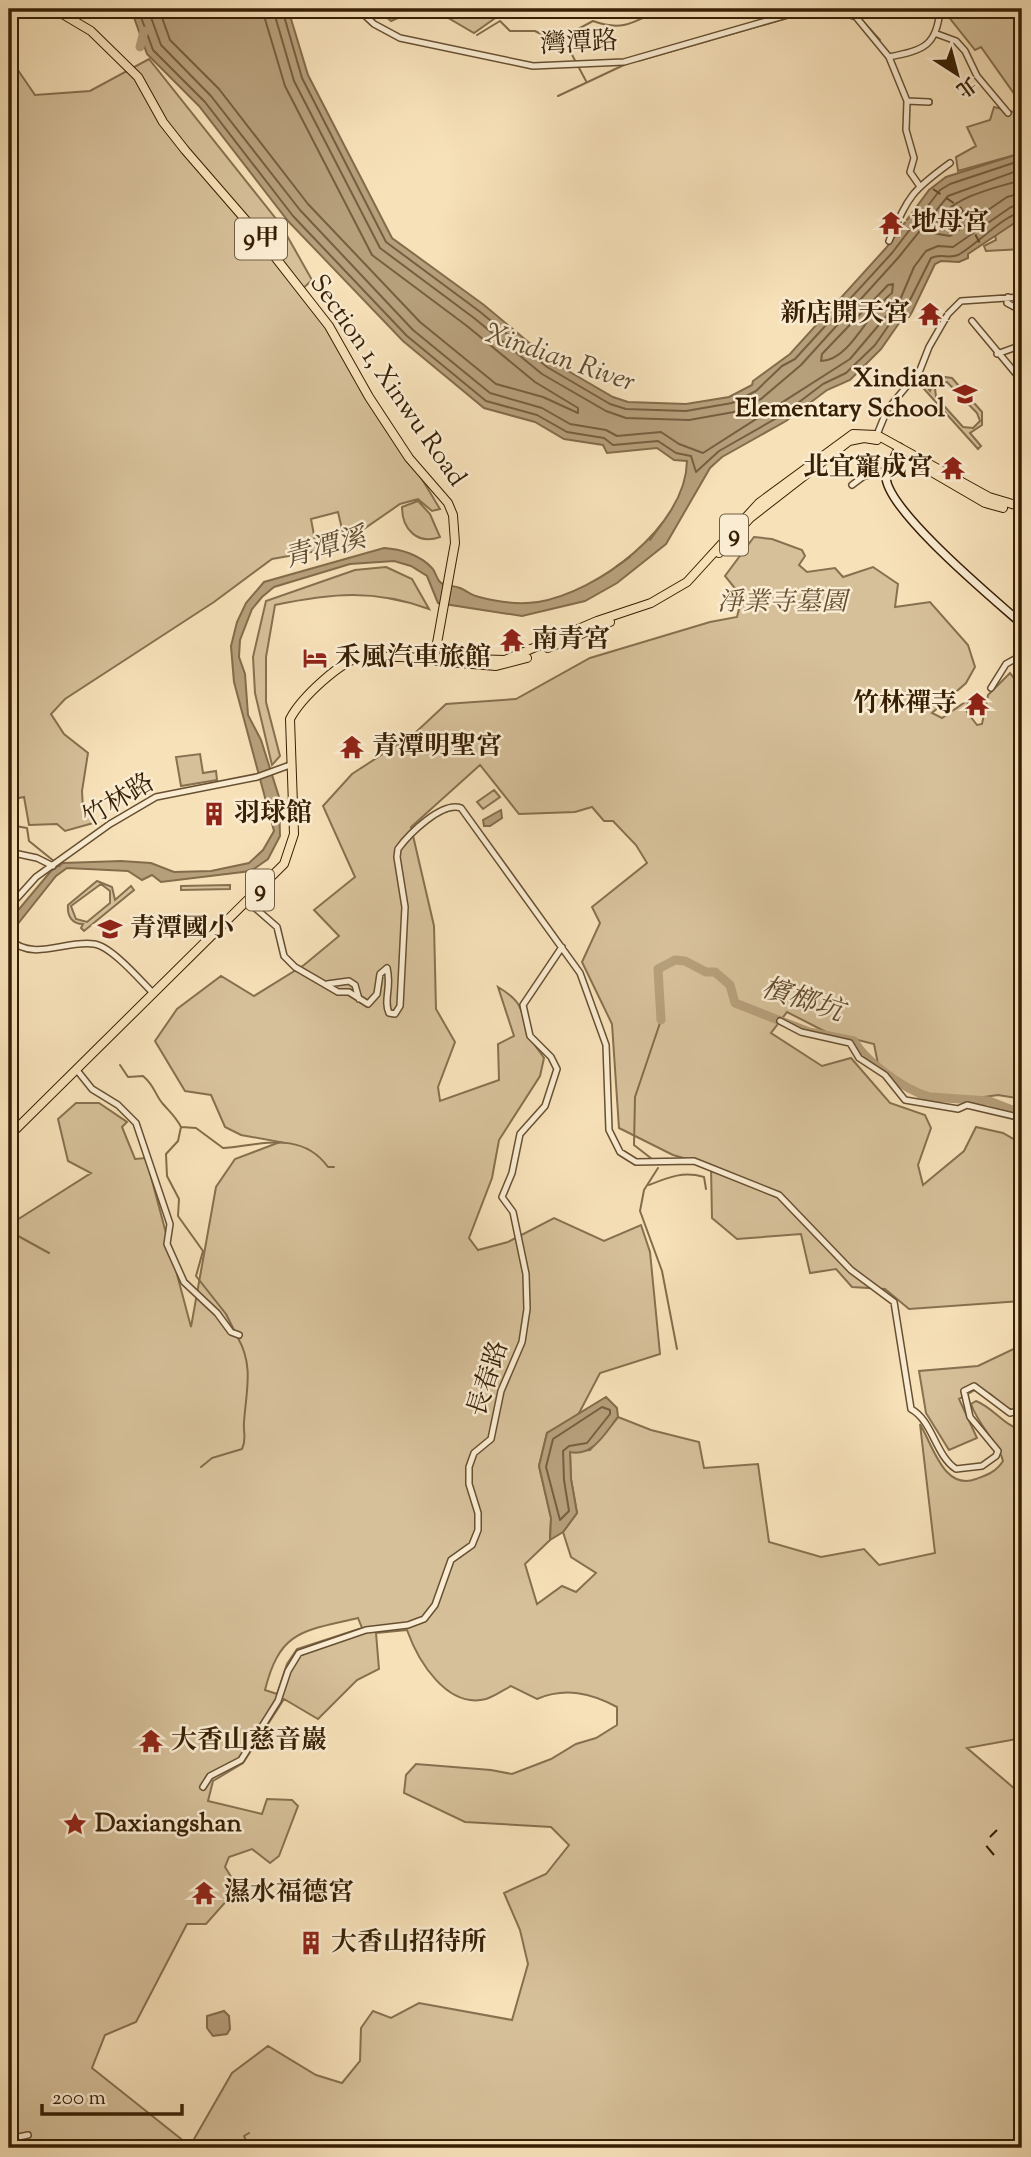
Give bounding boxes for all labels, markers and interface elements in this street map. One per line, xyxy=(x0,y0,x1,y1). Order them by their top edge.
street label: 灣潭路 xyxy=(539,23,619,65)
north arrow xyxy=(922,38,992,108)
text: 北 xyxy=(950,69,981,102)
place label: 地母宮 xyxy=(911,205,989,242)
temple icon: 地母宮 xyxy=(877,209,905,237)
road number: 9甲 xyxy=(235,219,287,260)
street label: Section 1, Xinwu Road xyxy=(300,267,474,495)
place label: 新店開天宮 xyxy=(780,296,910,333)
temple icon: 新店開天宮 xyxy=(916,300,944,328)
water label: Xindian River xyxy=(480,315,640,403)
place label: Xindian Elementary School xyxy=(735,361,946,428)
school or university icon: Xindian Elementary School xyxy=(951,380,979,408)
place label: 北宜寵成宮 xyxy=(803,450,933,487)
temple icon: 北宜寵成宮 xyxy=(939,454,967,482)
road number: 9 xyxy=(720,514,748,556)
water label: 青潭溪 xyxy=(279,518,374,579)
park label: 淨業寺墓園 xyxy=(717,585,851,622)
place label: 南青宮 xyxy=(532,622,610,659)
temple icon: 南青宮 xyxy=(498,626,526,654)
place label: 禾風汽車旅館 xyxy=(335,640,491,677)
hotel icon: 禾風汽車旅館 xyxy=(301,644,329,672)
place label: 竹林禪寺 xyxy=(853,686,957,723)
temple icon: 竹林禪寺 xyxy=(963,690,991,718)
place label: 青潭明聖宮 xyxy=(372,729,502,766)
temple icon: 青潭明聖宮 xyxy=(338,733,366,761)
street label: 竹林路 xyxy=(76,765,162,837)
place label: 羽球館 xyxy=(234,796,312,833)
building icon: 羽球館 xyxy=(200,800,228,828)
road number: 9 xyxy=(246,870,274,910)
place label: 青潭國小 xyxy=(130,911,234,948)
school or university icon: 青潭國小 xyxy=(96,915,124,943)
water label: 檳榔坑 xyxy=(756,969,852,1034)
street label: 長春路 xyxy=(459,1336,519,1422)
place label: 大香山慈音巖 xyxy=(171,1723,327,1760)
temple icon: 大香山慈音巖 xyxy=(137,1727,165,1755)
place label: Daxiangshan xyxy=(95,1806,242,1843)
place icon: Daxiangshan xyxy=(61,1810,89,1838)
place label: 濕水福德宮 xyxy=(224,1875,354,1912)
temple icon: 濕水福德宮 xyxy=(190,1879,218,1907)
place label: 大香山招待所 xyxy=(331,1925,487,1962)
building icon: 大香山招待所 xyxy=(297,1929,325,1957)
scale bar xyxy=(42,2073,182,2117)
text: 200 m xyxy=(52,2084,106,2114)

